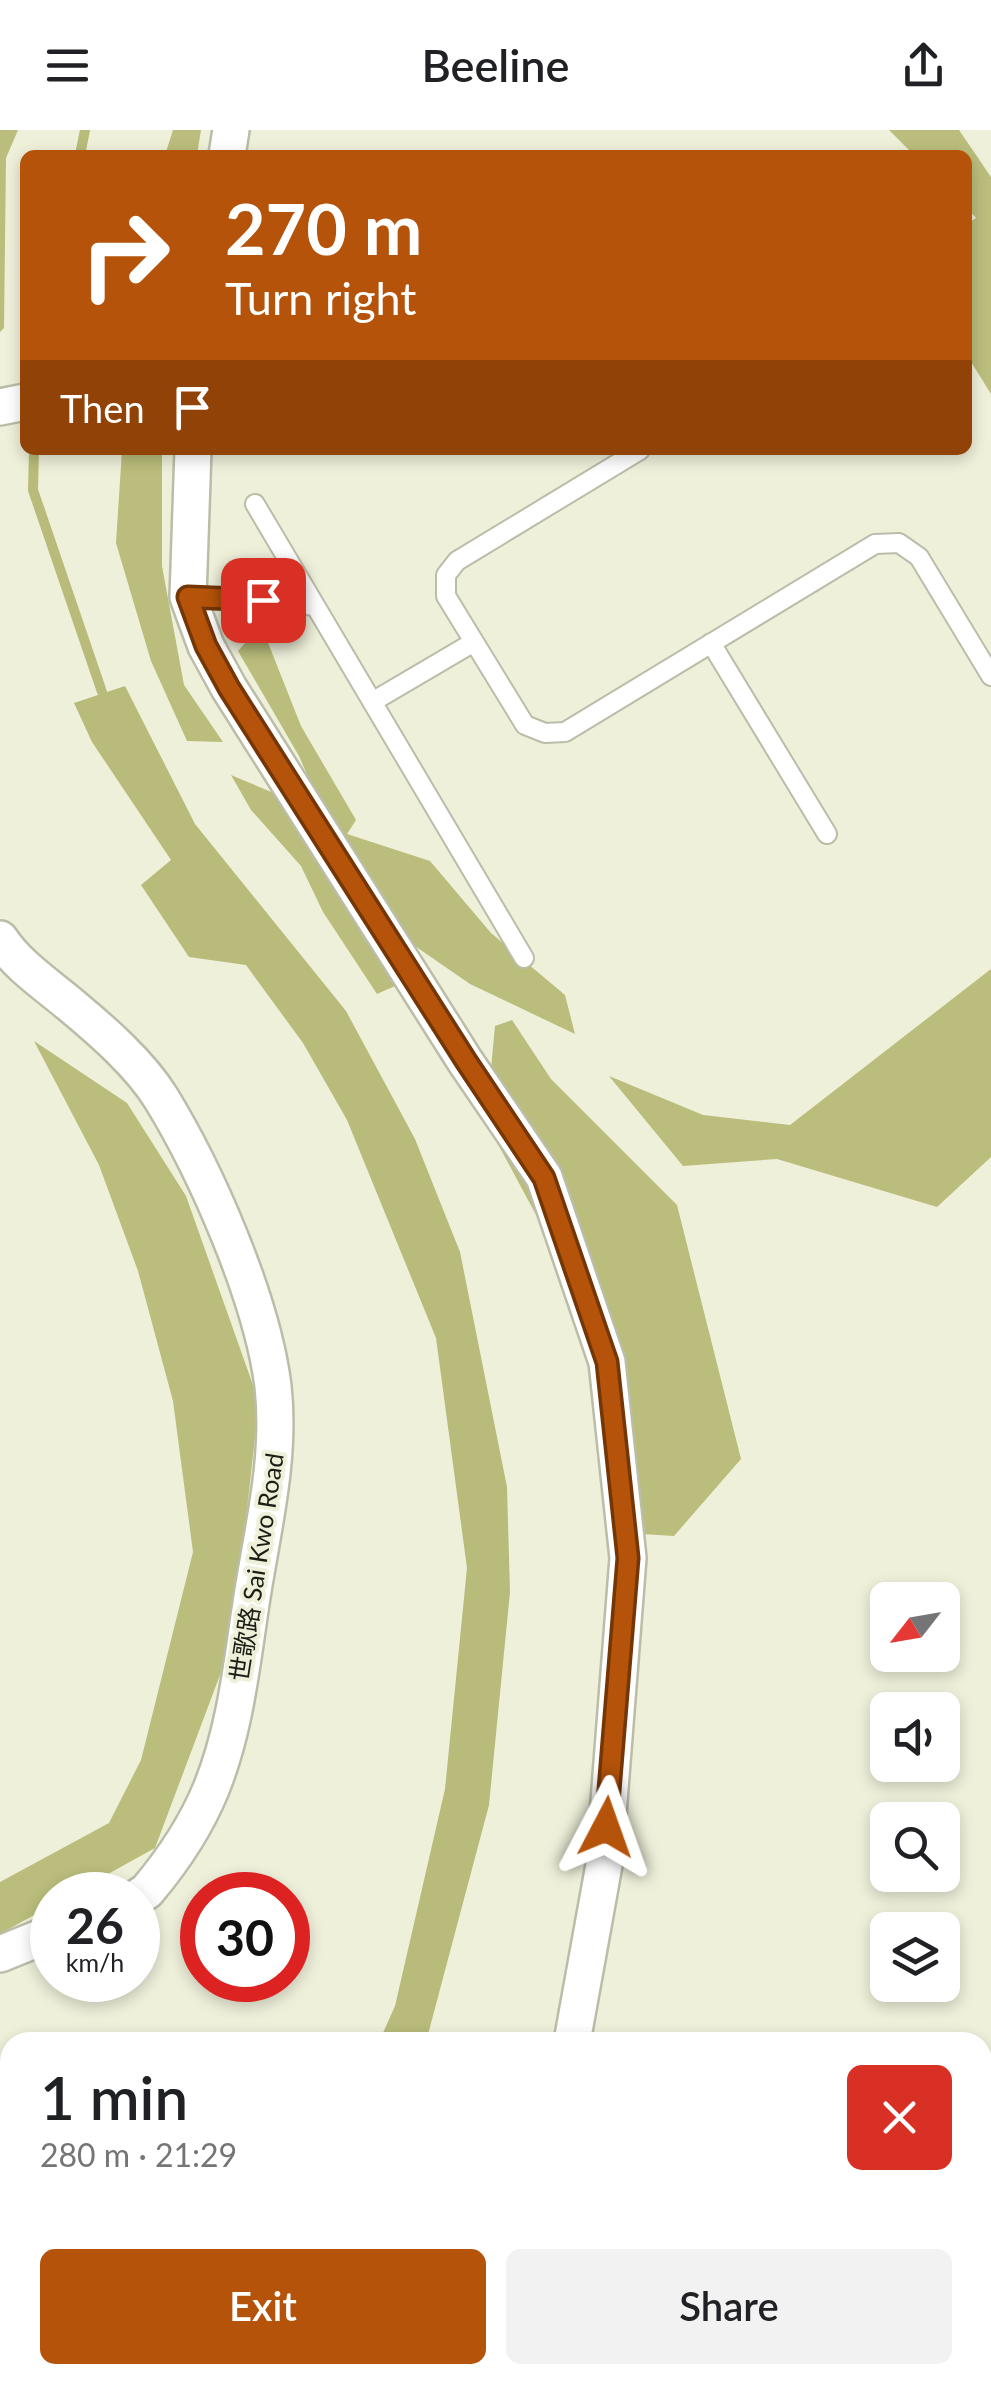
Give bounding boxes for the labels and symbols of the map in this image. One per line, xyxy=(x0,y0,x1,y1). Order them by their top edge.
pin xyxy=(221,558,306,643)
street label: 世歌路 Sai Kwo Road xyxy=(223,1451,289,1683)
north arrow xyxy=(870,1582,960,1672)
position arrow xyxy=(554,1775,658,1879)
speed limit sign: 30 xyxy=(180,1872,310,2002)

